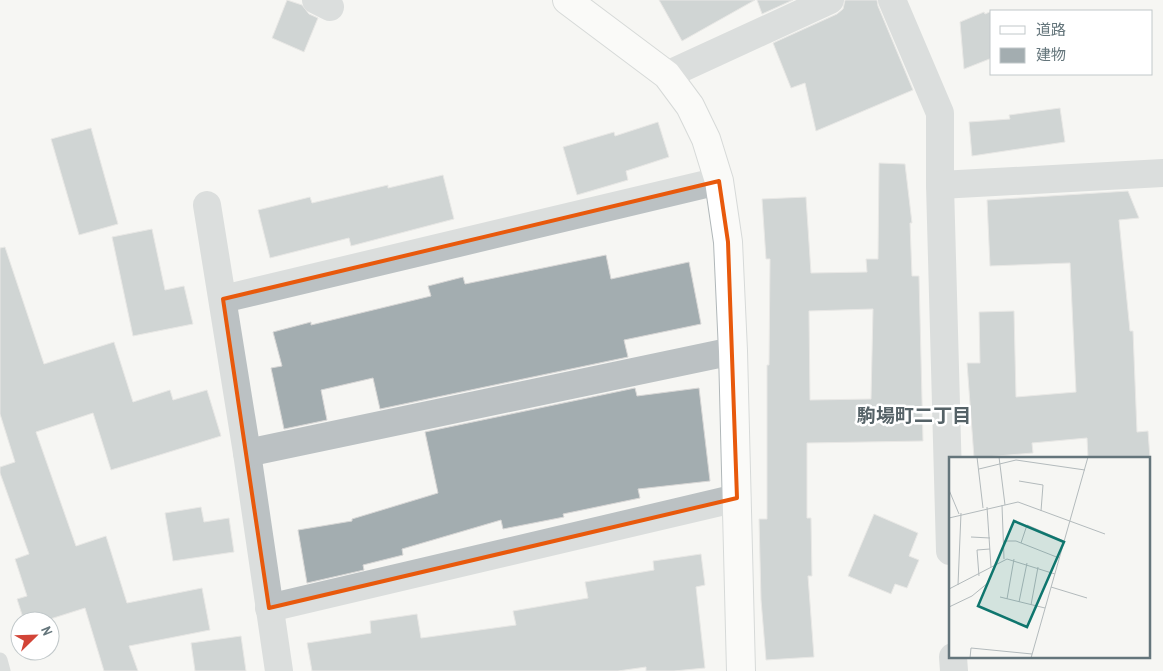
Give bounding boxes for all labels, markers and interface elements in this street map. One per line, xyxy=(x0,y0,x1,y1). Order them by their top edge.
legend xyxy=(990,10,1153,75)
text: 道路 xyxy=(1036,19,1066,40)
text: 建物 xyxy=(1036,44,1066,65)
district label: 駒場町二丁目 xyxy=(857,402,971,428)
inset map xyxy=(949,457,1150,658)
north arrow xyxy=(10,611,60,661)
text: N xyxy=(37,624,57,638)

